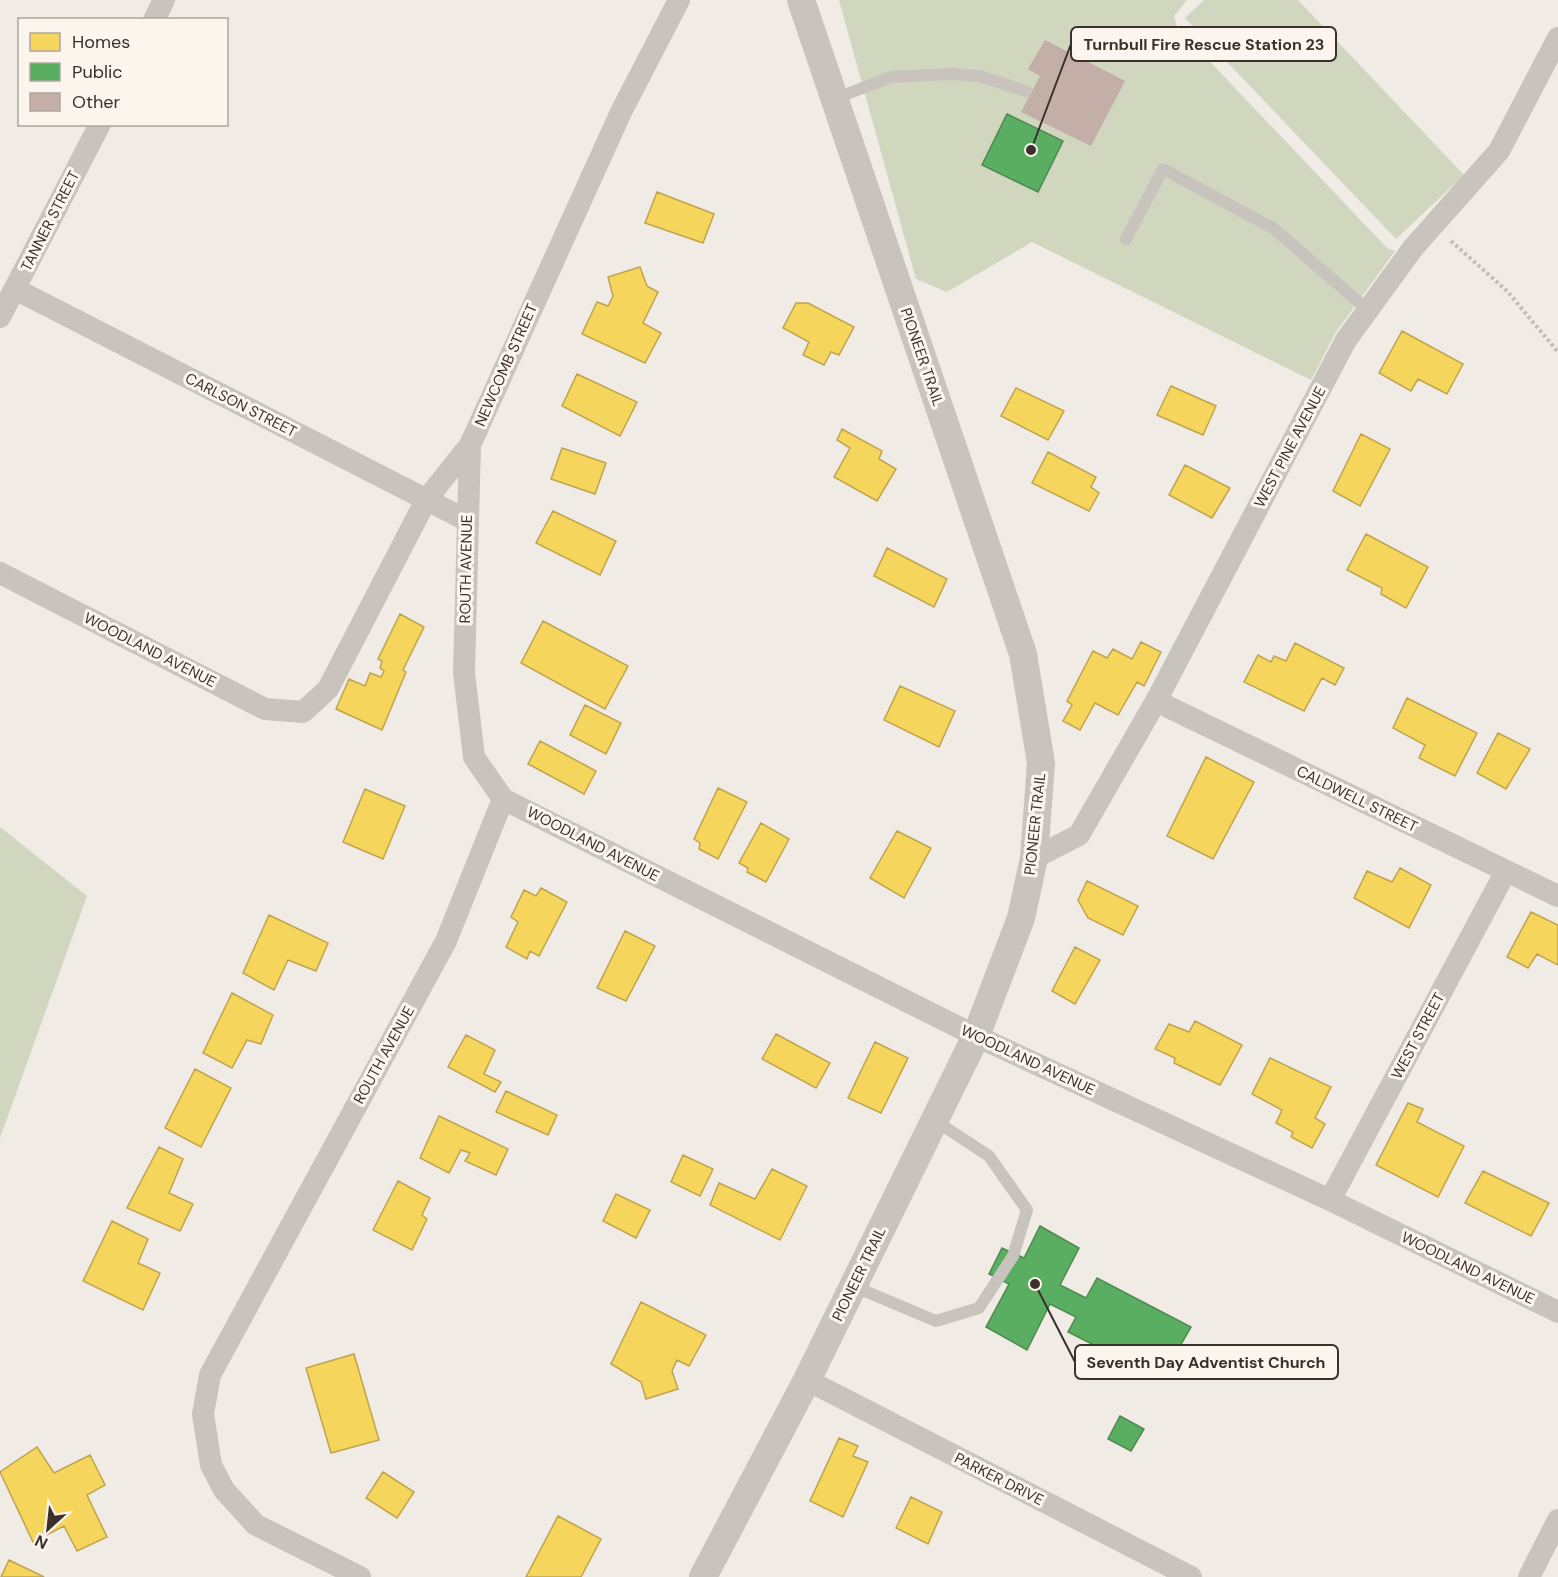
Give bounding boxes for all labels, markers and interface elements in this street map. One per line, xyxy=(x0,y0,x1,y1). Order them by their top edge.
legend xyxy=(18,18,228,126)
callout: Turnbull Fire Rescue Station 23 xyxy=(1071,27,1336,61)
text: Homes xyxy=(72,30,130,54)
text: Turnbull Fire Rescue Station 23 xyxy=(1084,34,1324,55)
text: Public xyxy=(72,60,123,84)
text: Other xyxy=(72,90,121,114)
street label: TANNER STREET xyxy=(16,167,84,275)
street label: NEWCOMB STREET xyxy=(470,301,542,429)
street label: PIONEER TRAIL xyxy=(896,305,948,409)
street label: CARLSON STREET xyxy=(182,368,300,442)
street label: WEST PINE AVENUE xyxy=(1250,383,1330,511)
street label: ROUTH AVENUE xyxy=(455,515,477,623)
street label: WOODLAND AVENUE xyxy=(80,608,220,692)
street label: CALDWELL STREET xyxy=(1293,761,1421,837)
street label: PIONEER TRAIL xyxy=(1020,772,1050,876)
street label: WOODLAND AVENUE xyxy=(523,802,663,886)
street label: WEST STREET xyxy=(1387,989,1449,1083)
street label: ROUTH AVENUE xyxy=(349,1003,419,1107)
street label: WOODLAND AVENUE xyxy=(958,1020,1098,1100)
street label: PIONEER TRAIL xyxy=(827,1223,891,1325)
street label: WOODLAND AVENUE xyxy=(1398,1227,1538,1309)
callout: Seventh Day Adventist Church xyxy=(1075,1345,1338,1379)
text: Seventh Day Adventist Church xyxy=(1086,1352,1326,1373)
street label: PARKER DRIVE xyxy=(951,1448,1047,1510)
north arrow xyxy=(18,1499,78,1559)
text: N xyxy=(31,1530,51,1554)

